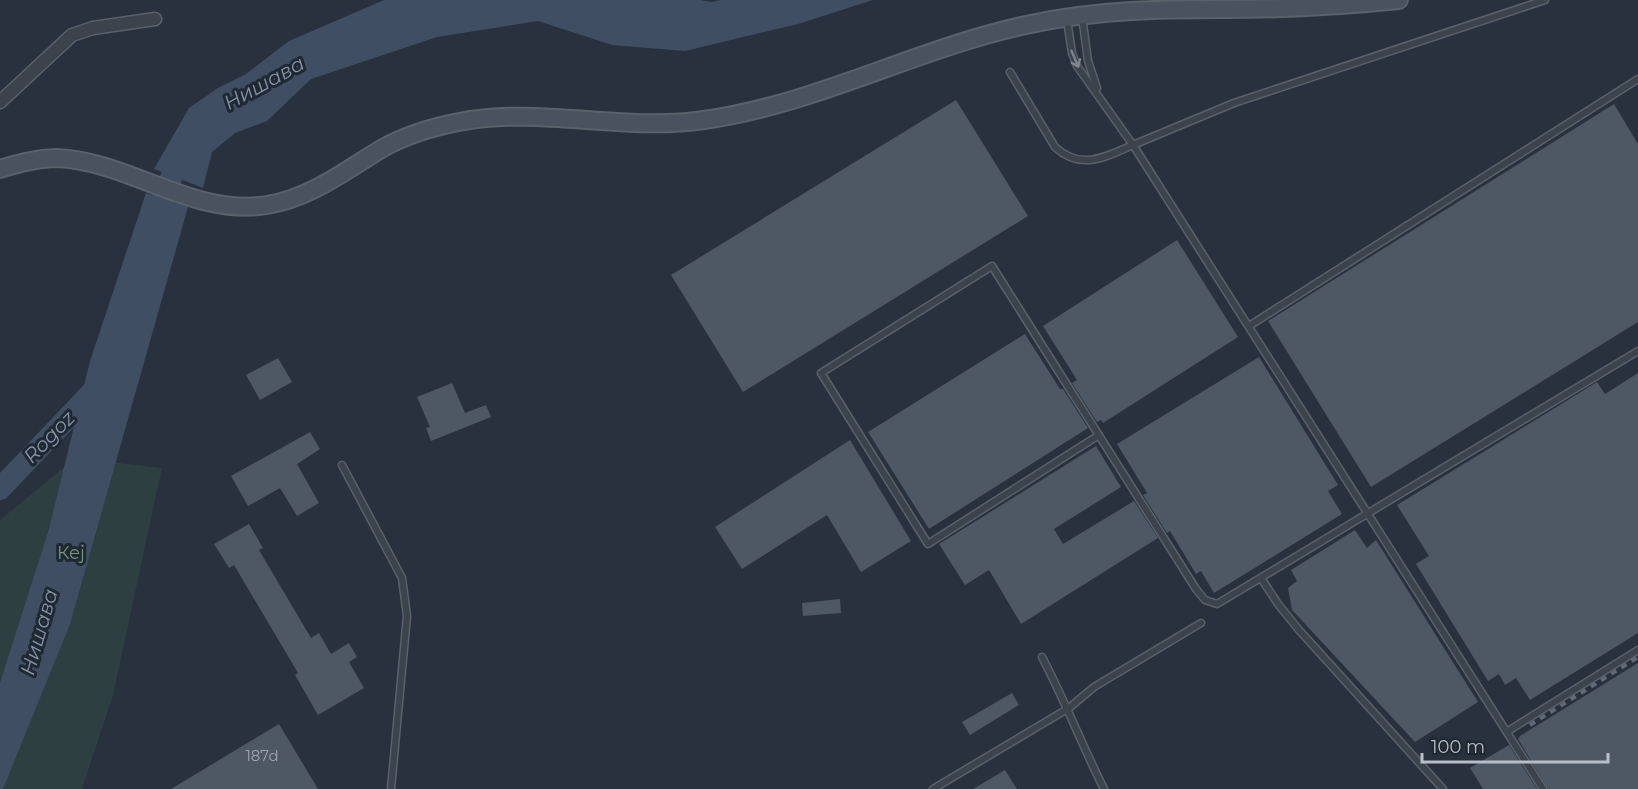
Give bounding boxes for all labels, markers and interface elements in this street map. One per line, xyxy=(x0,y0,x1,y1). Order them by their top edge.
one-way arrow xyxy=(1070,50,1081,68)
water label: Нишава xyxy=(219,51,309,115)
water label: Rogoz xyxy=(18,405,80,468)
park label: Кеј xyxy=(57,542,85,564)
water label: Нишава xyxy=(15,586,63,678)
scale bar xyxy=(1422,726,1608,764)
text: 100 m xyxy=(1431,736,1485,758)
house number: 187d xyxy=(245,746,279,765)

